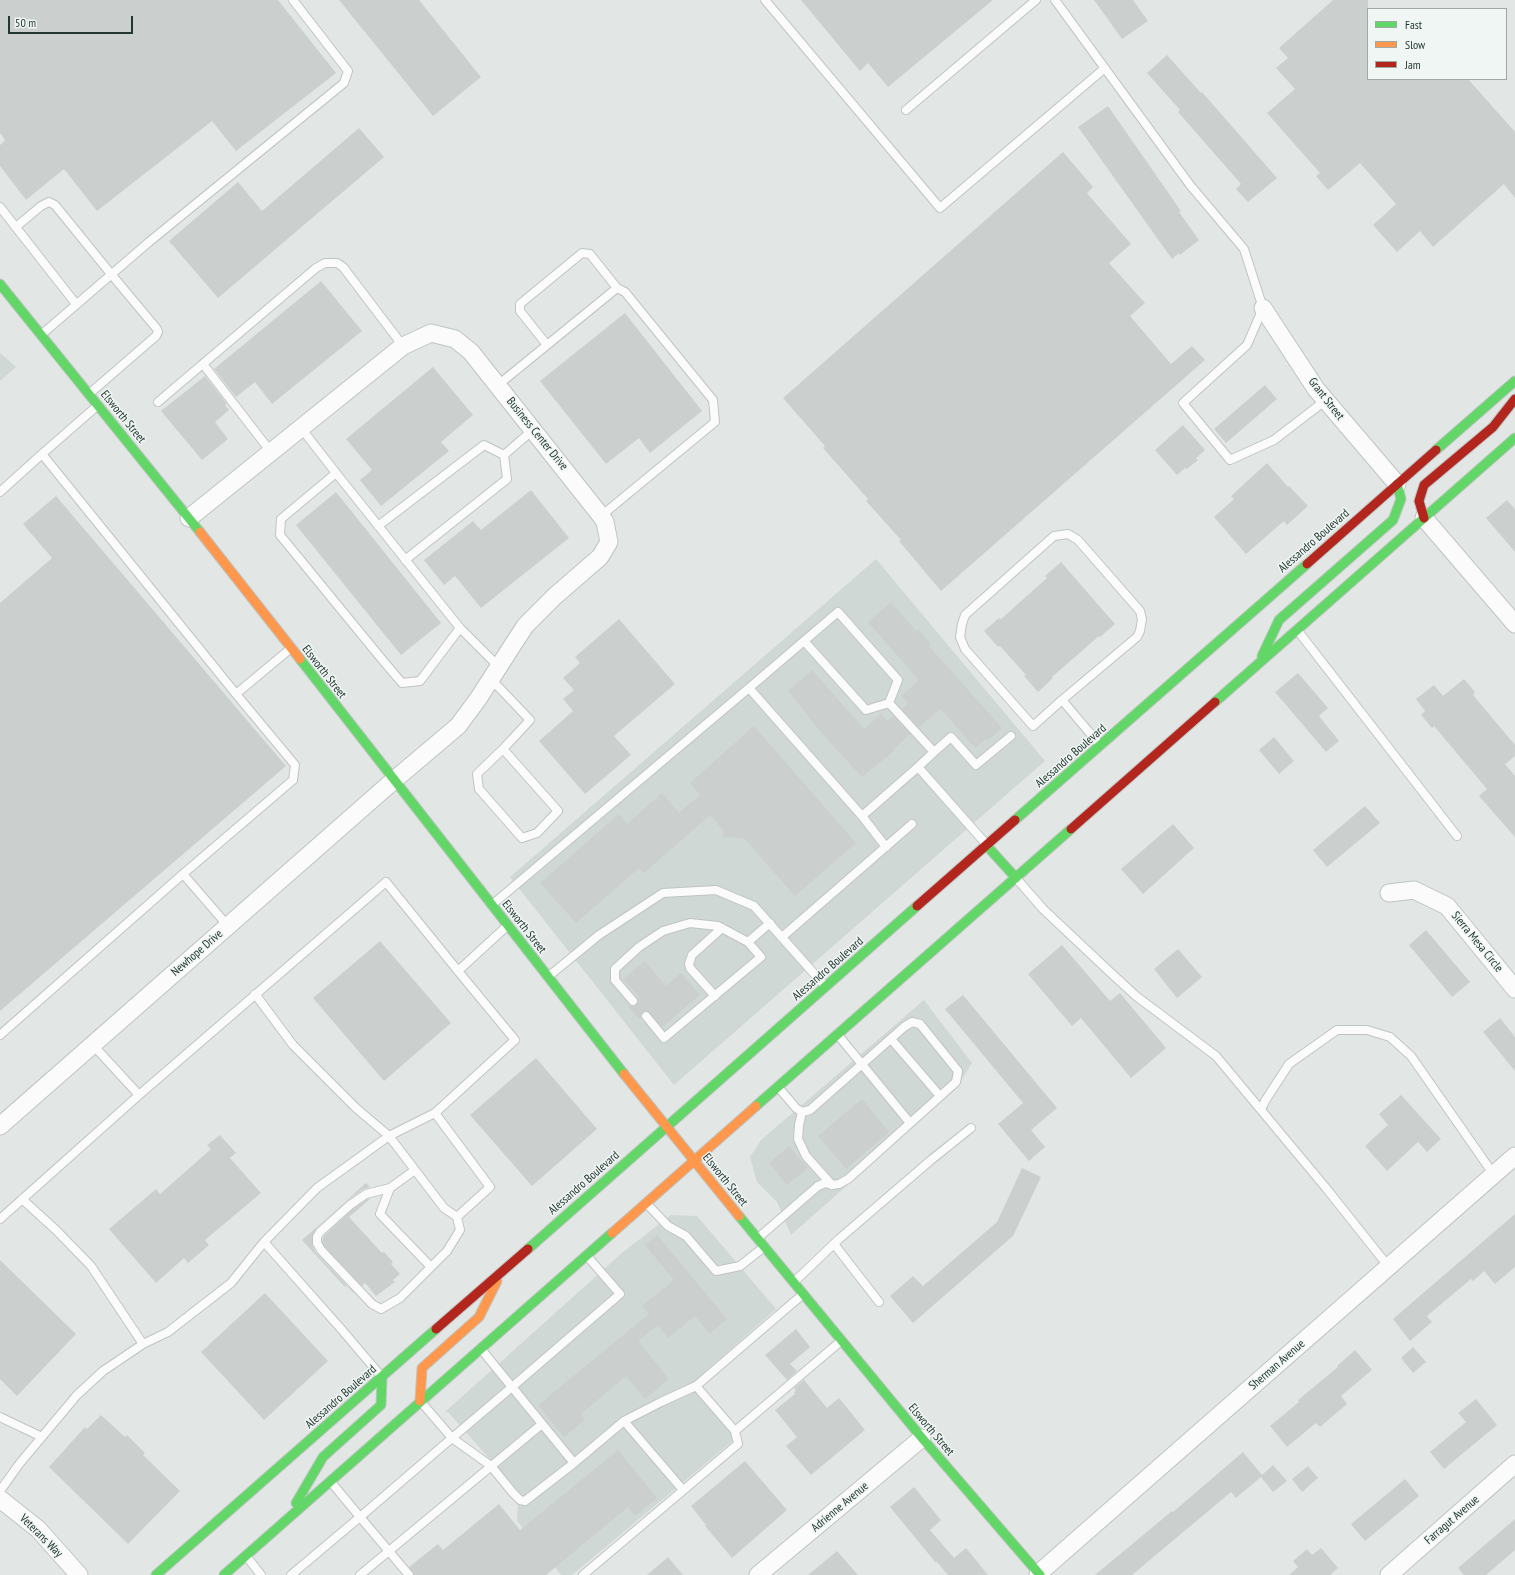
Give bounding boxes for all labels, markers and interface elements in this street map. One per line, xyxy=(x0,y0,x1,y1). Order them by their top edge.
scale bar xyxy=(10,8,135,34)
legend xyxy=(1367,8,1507,80)
text: 50 m xyxy=(15,15,36,30)
text: Fast xyxy=(1405,17,1422,32)
text: Slow xyxy=(1405,37,1425,52)
text: Jam xyxy=(1405,57,1421,72)
street label: Grant Street xyxy=(1305,375,1347,423)
street label: Elsworth Street xyxy=(97,388,149,446)
street label: Business Center Drive xyxy=(503,395,571,473)
street label: Alessandro Boulevard xyxy=(1276,506,1352,576)
street label: Elsworth Street xyxy=(299,642,349,702)
street label: Alessandro Boulevard xyxy=(1033,721,1109,791)
street label: Elsworth Street xyxy=(499,897,549,957)
street label: Sierra Mesa Circle xyxy=(1448,909,1506,975)
street label: Newhope Drive xyxy=(168,927,226,979)
street label: Alessandro Boulevard xyxy=(790,934,866,1004)
street label: Alessandro Boulevard xyxy=(546,1148,622,1218)
street label: Elsworth Street xyxy=(699,1151,751,1209)
street label: Sherman Avenue xyxy=(1246,1337,1308,1393)
street label: Alessandro Boulevard xyxy=(303,1362,379,1432)
street label: Elsworth Street xyxy=(905,1401,957,1459)
street label: Adrienne Avenue xyxy=(809,1479,871,1535)
street label: Farragut Avenue xyxy=(1422,1492,1482,1548)
street label: Veterans Way xyxy=(16,1511,66,1561)

